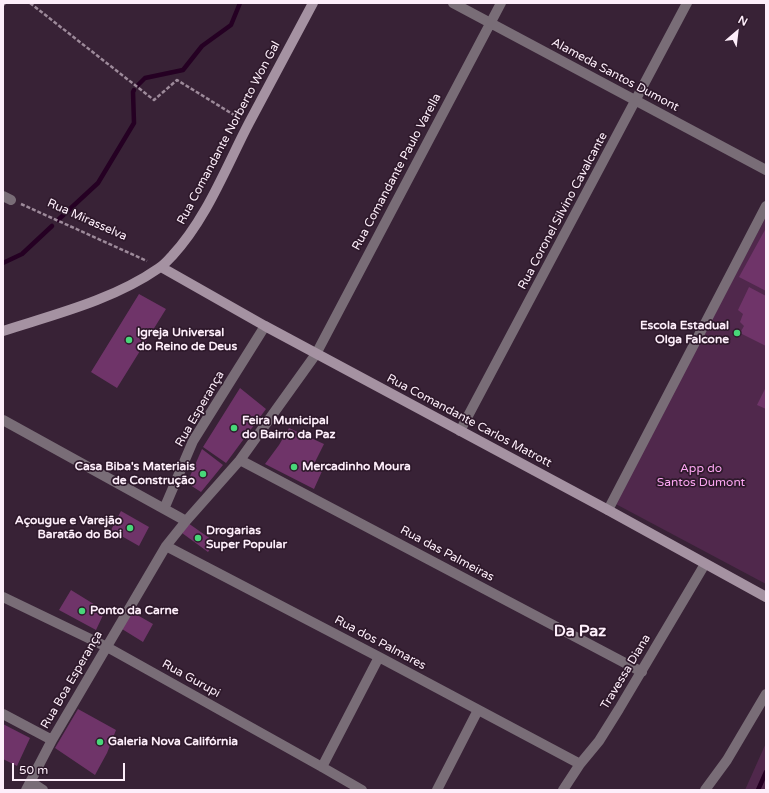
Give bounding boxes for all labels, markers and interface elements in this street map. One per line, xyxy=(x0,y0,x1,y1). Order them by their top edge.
north arrow xyxy=(717,12,757,52)
text: N xyxy=(736,13,750,29)
street label: Alameda Santos Dumont xyxy=(549,35,681,115)
street label: Rua Comandante Norberto Won Gal xyxy=(174,39,284,227)
street label: Rua Comandante Paulo Varella xyxy=(349,91,445,253)
street label: Rua Coronel Silvino Cavalcante xyxy=(515,130,611,292)
street label: Rua Mirasselva xyxy=(45,196,129,244)
place label: Escola Estadual Olga Falcone xyxy=(640,319,729,347)
place label: Igreja Universal do Reino de Deus xyxy=(137,326,237,354)
marker: Escola Estadual Olga Falcone xyxy=(732,328,742,338)
marker: Igreja Universal do Reino de Deus xyxy=(124,335,134,345)
street label: Rua Esperança xyxy=(172,369,228,449)
street label: Rua Comandante Carlos Matrott xyxy=(384,371,554,471)
place label: Feira Municipal do Bairro da Paz xyxy=(242,414,335,442)
marker: Feira Municipal do Bairro da Paz xyxy=(229,423,239,433)
place label: Casa Biba's Materiais de Construção xyxy=(75,460,195,488)
place label: Mercadinho Moura xyxy=(302,460,411,474)
marker: Mercadinho Moura xyxy=(289,462,299,472)
park label: App do Santos Dumont xyxy=(657,462,745,490)
marker: Casa Biba's Materiais de Construção xyxy=(198,469,208,479)
place label: Açougue e Varejão Baratão do Boi xyxy=(15,514,122,542)
marker: Açougue e Varejão Baratão do Boi xyxy=(125,523,135,533)
street label: Rua das Palmeiras xyxy=(398,523,496,585)
place label: Drogarias Super Popular xyxy=(206,524,287,552)
marker: Drogarias Super Popular xyxy=(193,533,203,543)
place label: Ponto da Carne xyxy=(90,604,178,618)
marker: Ponto da Carne xyxy=(77,606,87,616)
street label: Rua dos Palmares xyxy=(332,613,428,673)
district label: Da Paz xyxy=(554,622,606,642)
street label: Rua Boa Esperança xyxy=(38,628,106,732)
street label: Travessa Diana xyxy=(598,632,654,712)
street label: Rua Gurupi xyxy=(159,657,223,701)
place label: Galeria Nova Califórnia xyxy=(108,735,238,749)
marker: Galeria Nova Califórnia xyxy=(95,737,105,747)
scale bar xyxy=(14,755,127,781)
text: 50 m xyxy=(19,763,48,777)

